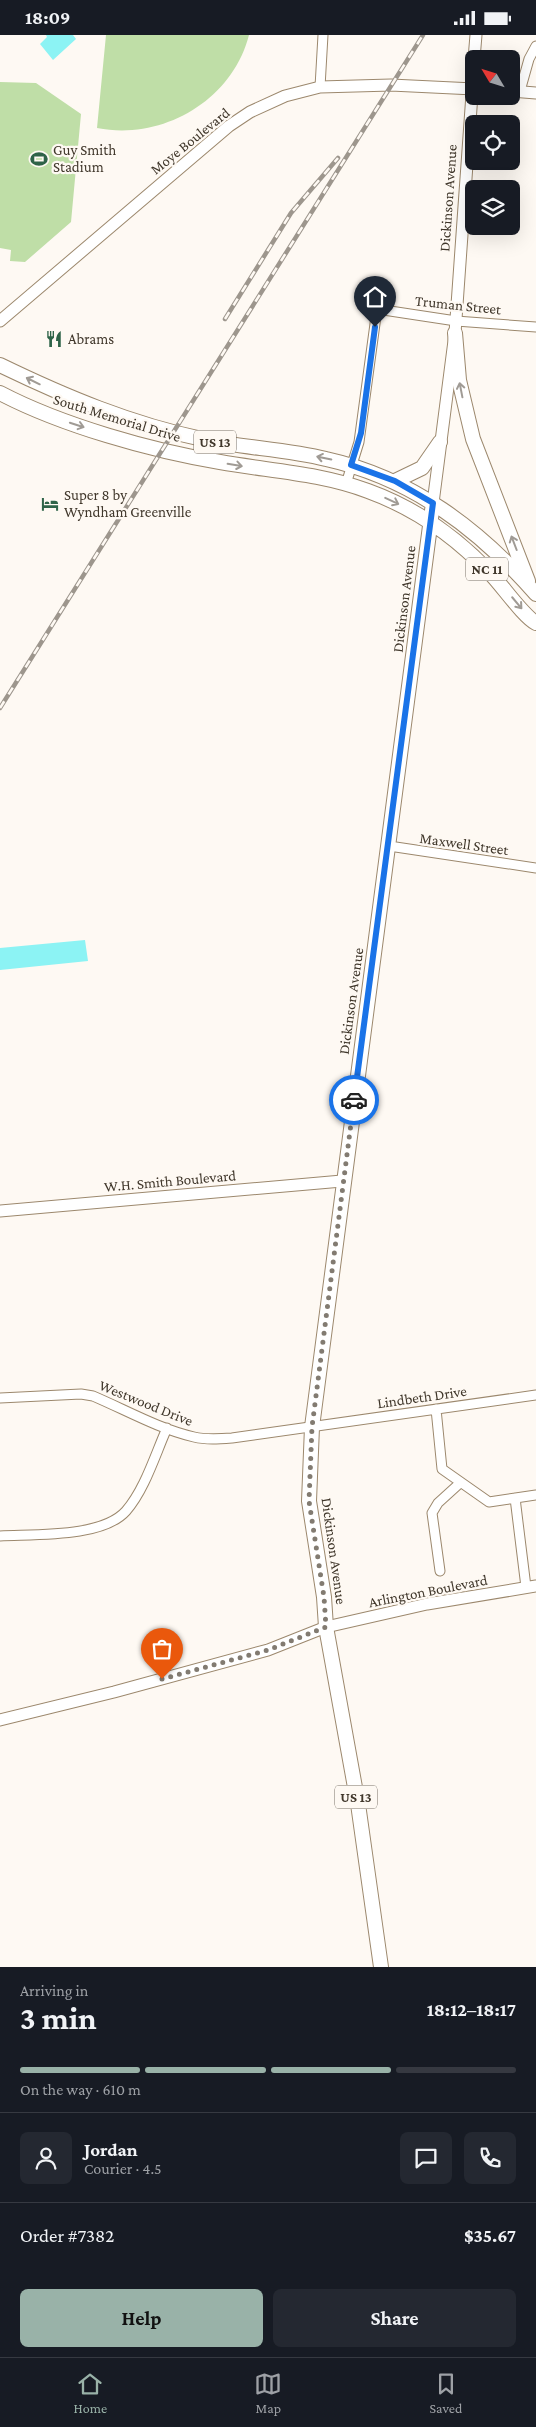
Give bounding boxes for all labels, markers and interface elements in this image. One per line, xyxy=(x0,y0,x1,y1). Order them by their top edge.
text: 18:09 xyxy=(25,7,70,28)
north arrow xyxy=(465,50,520,105)
map controls xyxy=(465,50,520,235)
street label: Moye Boulevard xyxy=(147,104,233,178)
button: locate xyxy=(465,115,520,170)
place label: Guy Smith Stadium xyxy=(53,142,116,175)
street label: Dickinson Avenue xyxy=(436,143,460,252)
sports icon: Guy Smith Stadium xyxy=(29,149,49,169)
button: layers xyxy=(465,180,520,235)
pin xyxy=(354,276,396,327)
icon: home xyxy=(361,283,389,311)
street label: Truman Street xyxy=(414,293,503,318)
restaurant icon: Abrams xyxy=(44,329,64,349)
place label: Abrams xyxy=(68,331,114,347)
one-way arrow xyxy=(26,376,41,385)
one-way arrow xyxy=(456,382,465,398)
street label: South Memorial Drive xyxy=(51,391,183,445)
one-way arrow xyxy=(69,420,85,430)
road number: US 13 xyxy=(194,431,236,453)
one-way arrow xyxy=(316,453,332,463)
one-way arrow xyxy=(226,460,242,470)
place label: Super 8 by Wyndham Greenville xyxy=(64,487,192,521)
hotel icon: Super 8 by Wyndham Greenville xyxy=(40,494,60,514)
one-way arrow xyxy=(384,497,399,507)
one-way arrow xyxy=(509,536,518,551)
street label: Dickinson Avenue xyxy=(390,544,419,653)
road number: NC 11 xyxy=(466,557,508,581)
one-way arrow xyxy=(511,596,522,609)
street label: Maxwell Street xyxy=(419,830,510,858)
street label: Dickinson Avenue xyxy=(336,946,366,1055)
courier xyxy=(329,1075,379,1125)
icon: car xyxy=(340,1086,368,1114)
street label: W.H. Smith Boulevard xyxy=(103,1167,237,1195)
street label: Westwood Drive xyxy=(97,1377,196,1429)
street label: Lindbeth Drive xyxy=(376,1383,468,1411)
street label: Dickinson Avenue xyxy=(319,1497,349,1606)
street label: Arlington Boulevard xyxy=(367,1572,489,1611)
pin xyxy=(141,1628,183,1679)
icon: bag xyxy=(148,1635,176,1663)
road number: US 13 xyxy=(335,1785,377,1809)
text: Arriving in xyxy=(20,1982,88,1999)
text: 18:12–18:17 xyxy=(427,1999,516,2020)
text: 3 min xyxy=(20,2000,97,2036)
text: On the way · 610 m xyxy=(20,2081,141,2098)
button: person xyxy=(20,2132,72,2184)
button: chat xyxy=(400,2132,452,2184)
button: phone xyxy=(464,2132,516,2184)
text: Jordan xyxy=(84,2139,138,2160)
text: Courier · 4.5 xyxy=(84,2160,162,2177)
text: Order #7382 xyxy=(20,2225,114,2246)
text: $35.67 xyxy=(464,2225,516,2246)
button: Help xyxy=(20,2289,263,2347)
button: Share xyxy=(273,2289,516,2347)
tab: Home xyxy=(74,2370,107,2416)
tab: Map xyxy=(254,2370,282,2416)
tab: Saved xyxy=(430,2370,462,2416)

